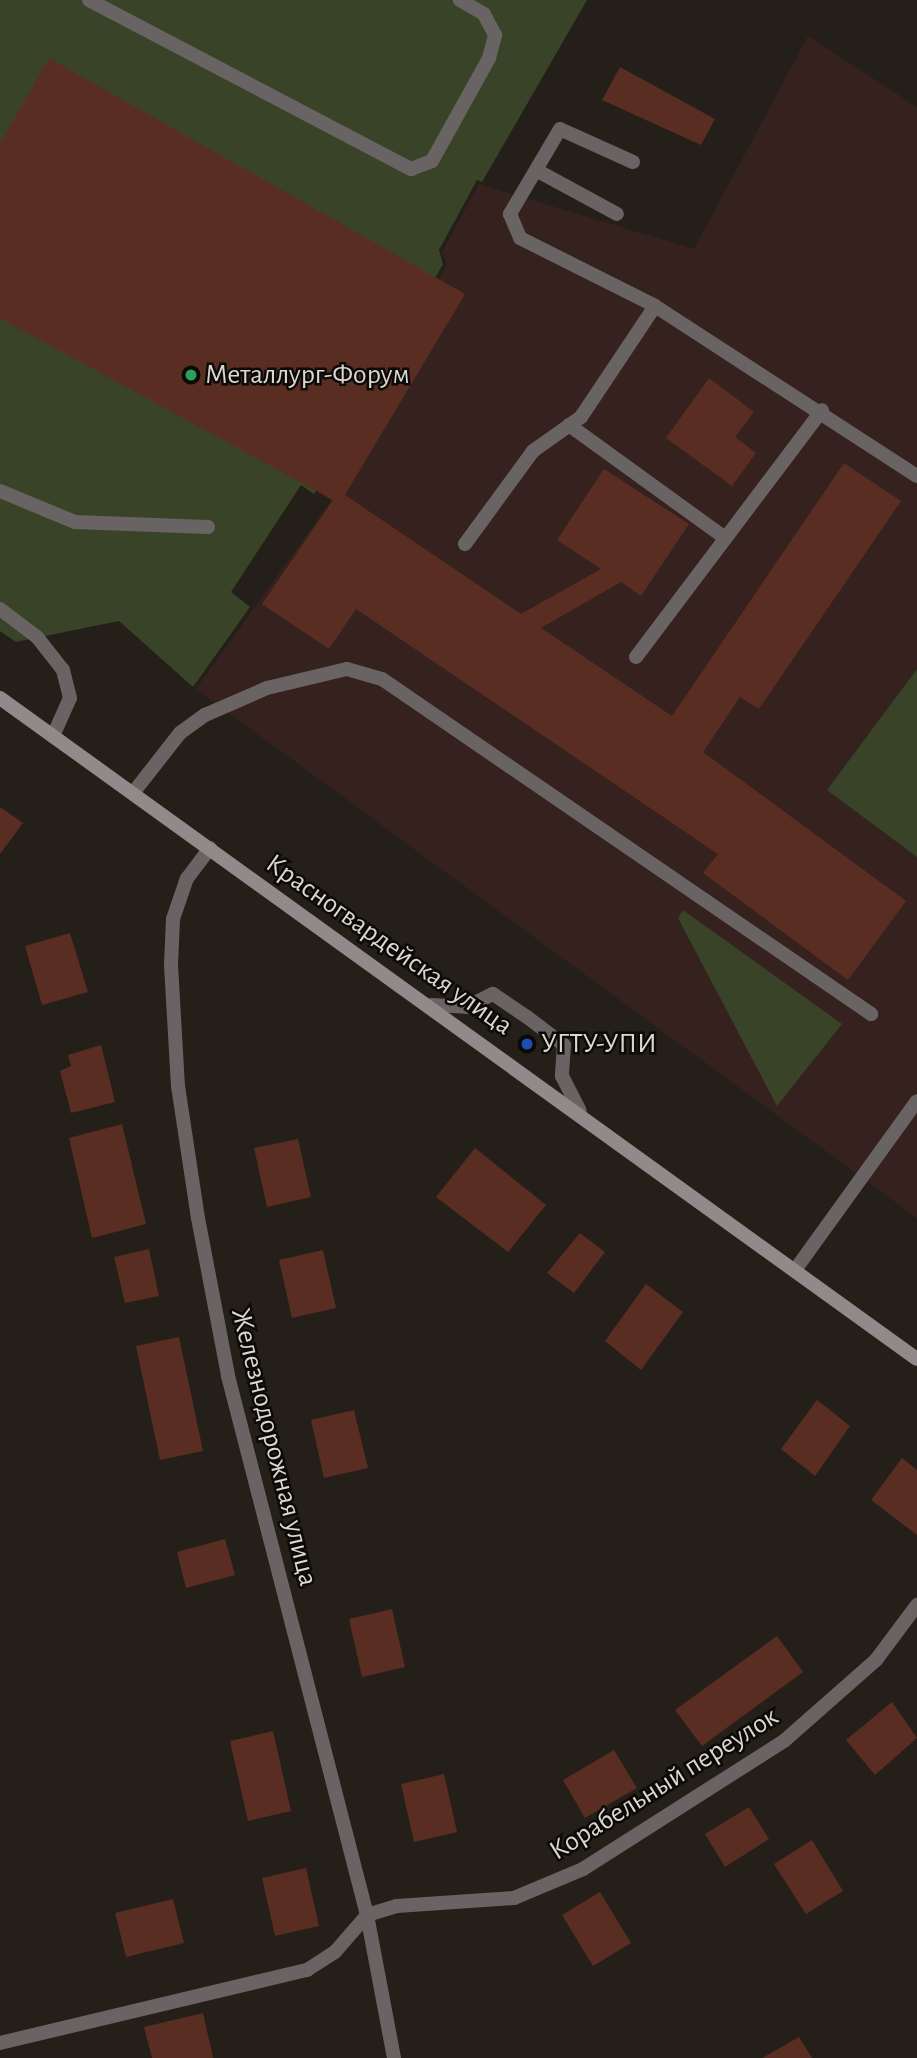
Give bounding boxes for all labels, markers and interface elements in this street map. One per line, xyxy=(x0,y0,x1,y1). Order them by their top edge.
place label: Металлург-Форум xyxy=(205,358,410,392)
marker: Металлург-Форум xyxy=(183,367,199,383)
street label: Красногвардейская улица xyxy=(259,847,519,1043)
place label: УГТУ-УПИ xyxy=(541,1027,657,1061)
marker: УГТУ-УПИ xyxy=(519,1036,535,1052)
street label: Железнодорожная улица xyxy=(223,1305,325,1589)
street label: Корабельный переулок xyxy=(543,1700,785,1868)

